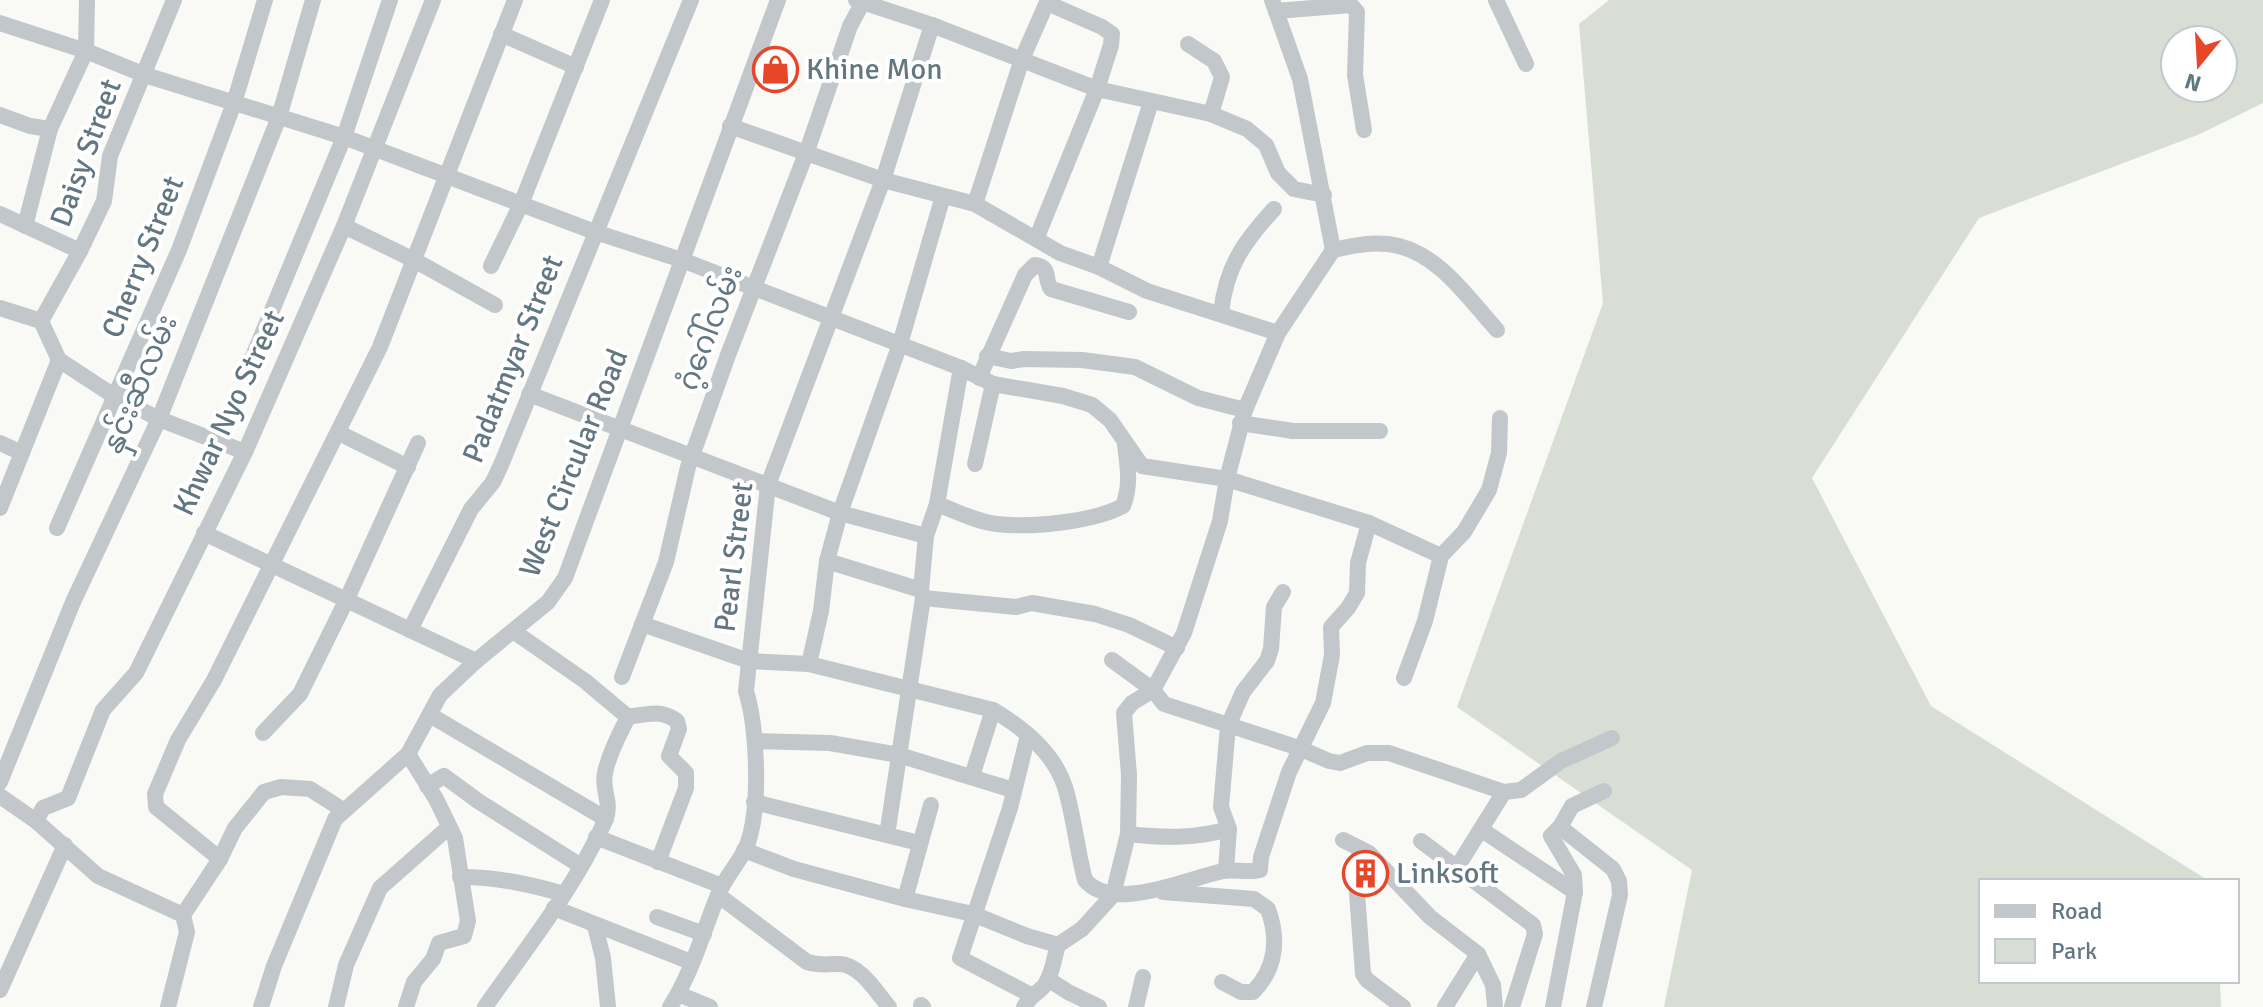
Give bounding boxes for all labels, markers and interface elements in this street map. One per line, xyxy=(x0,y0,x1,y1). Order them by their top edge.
north arrow xyxy=(2159,24,2239,104)
shop icon: Khine Mon xyxy=(751,45,799,93)
place label: Khine Mon xyxy=(806,51,943,88)
text: N xyxy=(2182,67,2204,98)
street label: Daisy Street xyxy=(42,74,130,232)
street label: Cherry Street xyxy=(94,171,192,343)
street label: Padatmyar Street xyxy=(454,250,572,468)
street label: ဂံ့ဂေါ်လမ်း xyxy=(666,259,752,396)
street label: Khwar Nyo Street xyxy=(165,304,293,522)
street label: နှင်းဆီလမ်း xyxy=(91,308,191,461)
street label: West Circular Road xyxy=(511,344,637,582)
street label: Pearl Street xyxy=(706,480,762,634)
building icon: Linksoft xyxy=(1341,849,1389,897)
place label: Linksoft xyxy=(1396,855,1499,892)
legend xyxy=(1979,879,2239,983)
text: Road xyxy=(2051,896,2102,926)
text: Park xyxy=(2051,936,2097,966)

